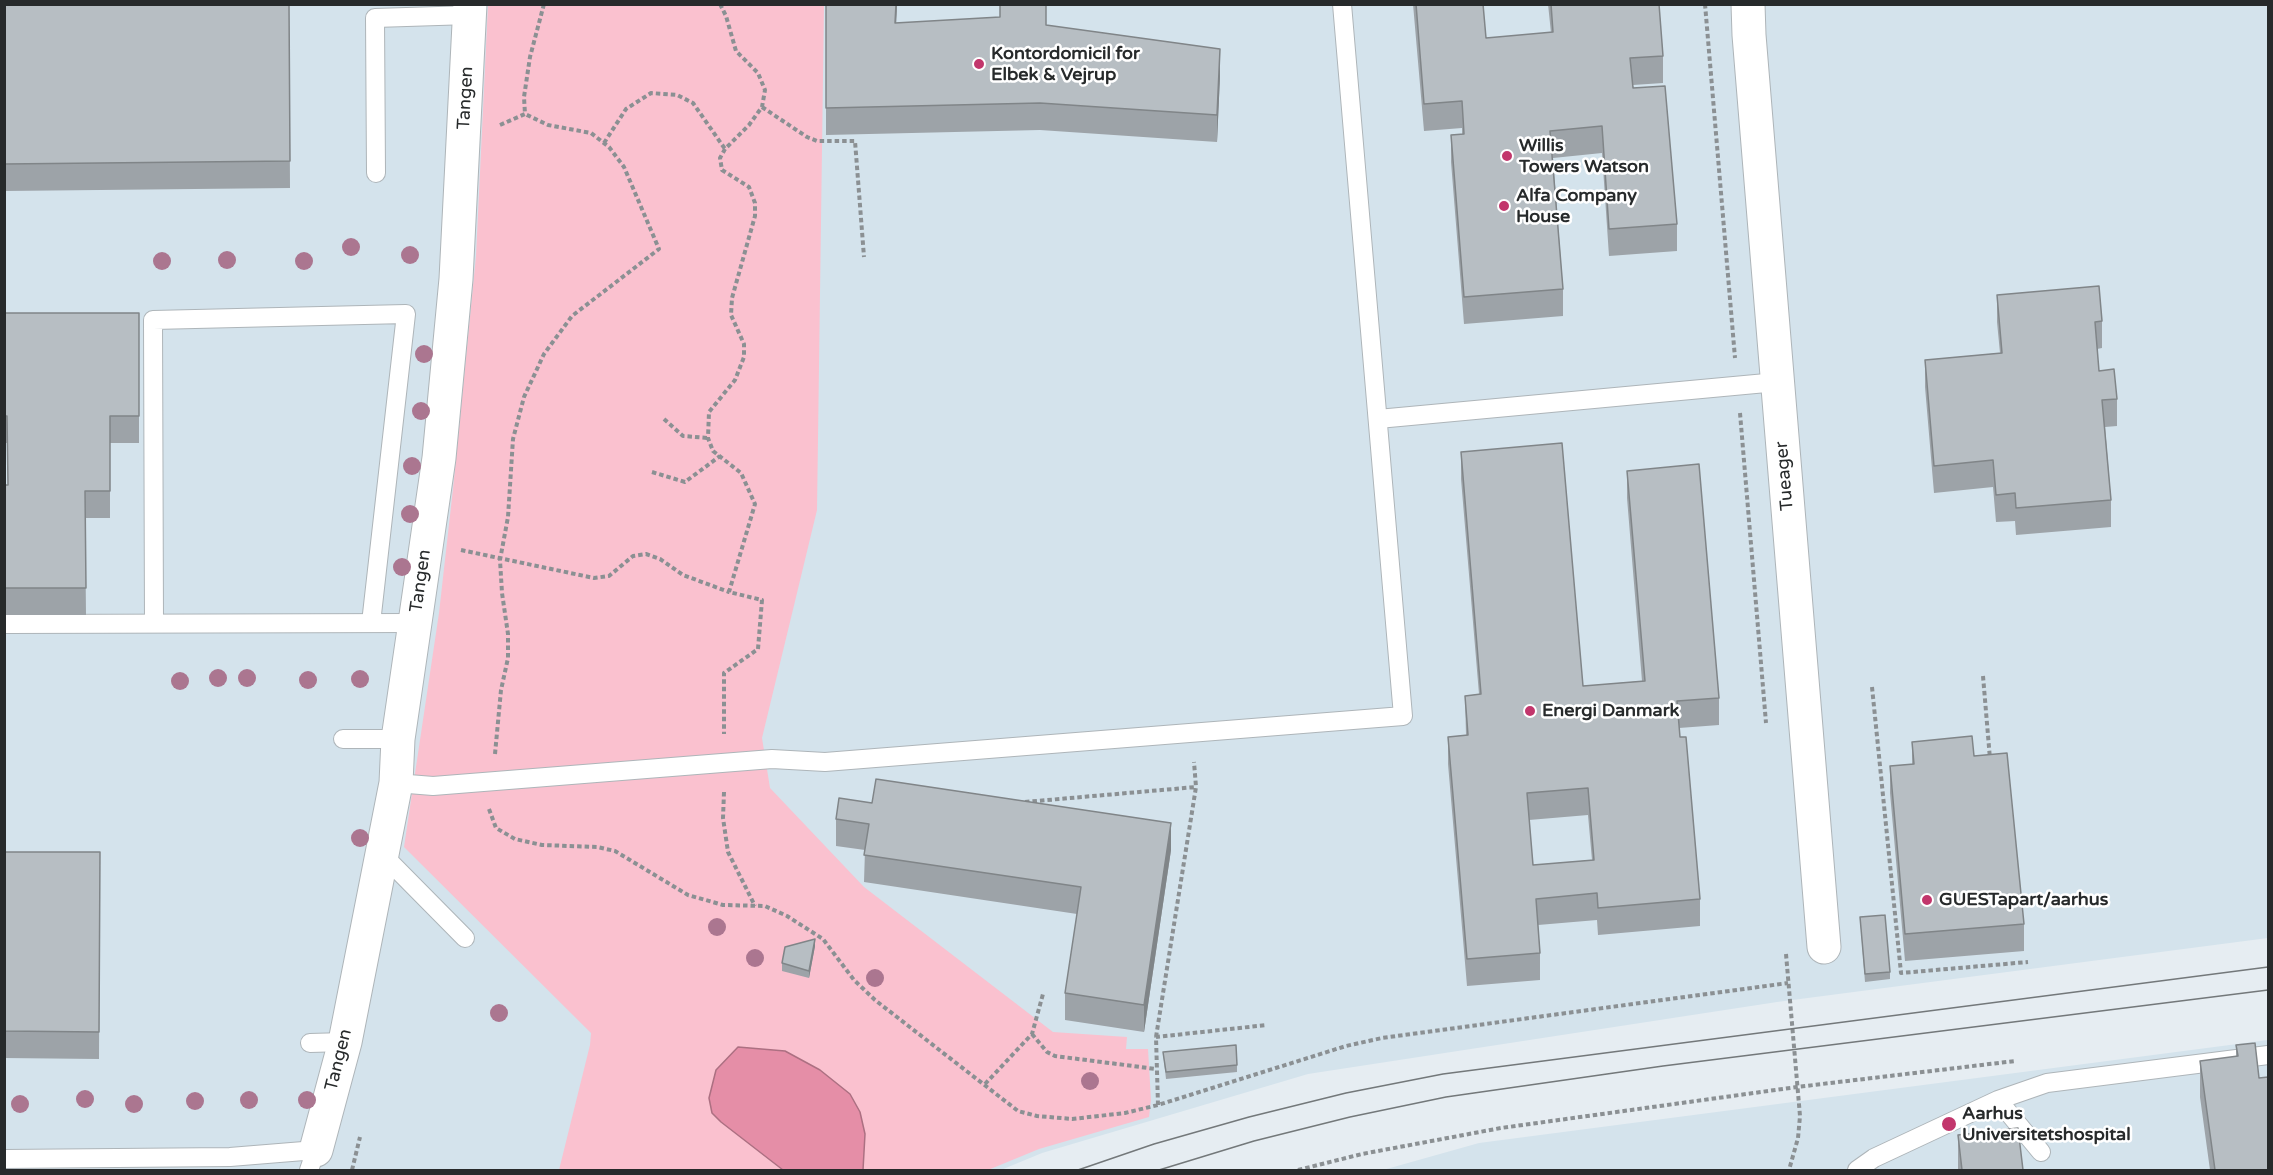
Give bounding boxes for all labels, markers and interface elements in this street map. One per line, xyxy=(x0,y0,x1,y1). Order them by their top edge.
place label: Kontordomicil for Elbek & Vejrup xyxy=(991,43,1140,86)
marker: Kontordomicil for Elbek & Vejrup xyxy=(972,57,986,71)
street label: Tangen xyxy=(454,66,478,130)
place label: Willis Towers Watson xyxy=(1519,135,1649,178)
marker: Willis Towers Watson xyxy=(1500,149,1514,163)
place label: Alfa Company House xyxy=(1516,185,1637,228)
marker: Alfa Company House xyxy=(1497,199,1511,213)
street label: Tueager xyxy=(1771,440,1799,512)
street label: Tangen xyxy=(406,548,436,614)
place label: Energi Danmark xyxy=(1542,700,1679,722)
marker: Energi Danmark xyxy=(1523,704,1537,718)
place label: GUESTapart/aarhus xyxy=(1939,889,2108,911)
marker: GUESTapart/aarhus xyxy=(1920,893,1934,907)
street label: Tangen xyxy=(321,1027,357,1093)
place label: Aarhus Universitetshospital xyxy=(1962,1103,2131,1146)
marker: Aarhus Universitetshospital xyxy=(1940,1115,1958,1133)

